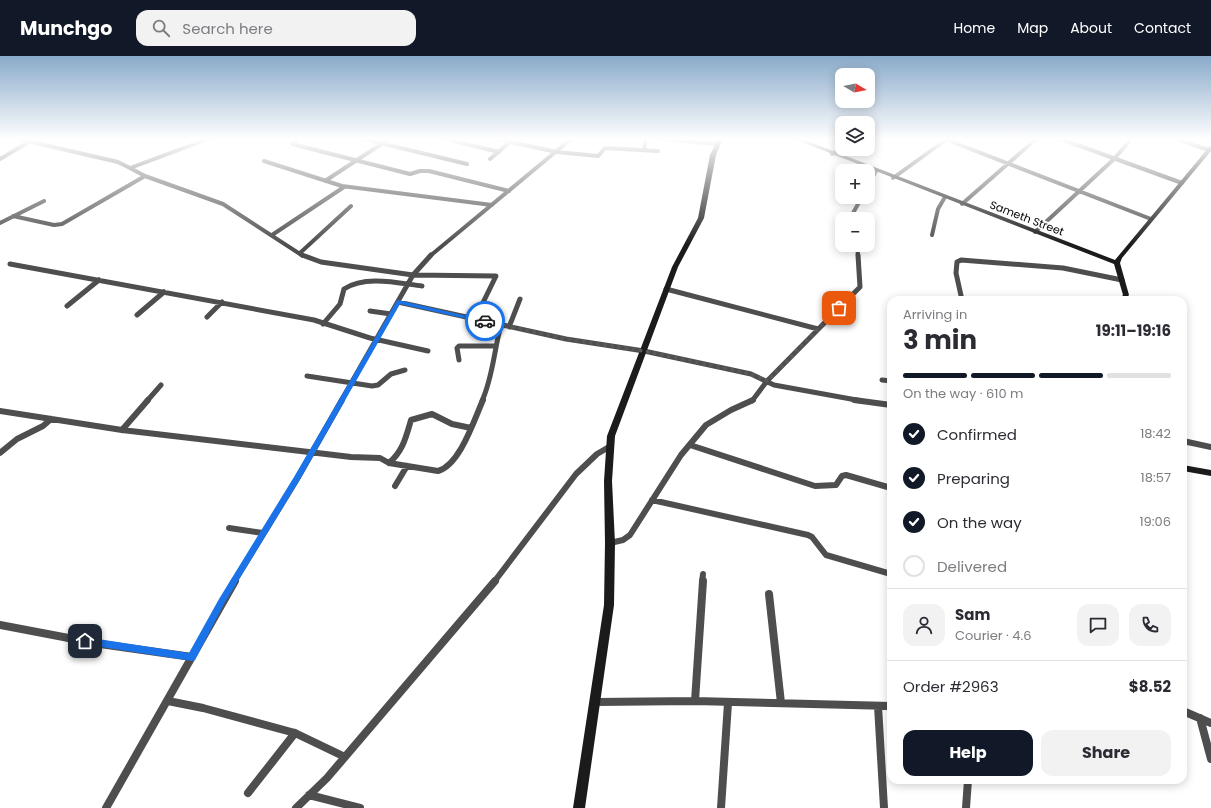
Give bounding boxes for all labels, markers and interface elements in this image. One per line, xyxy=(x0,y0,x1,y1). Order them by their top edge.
search box xyxy=(136,10,416,46)
text: Munchgo xyxy=(20,15,112,42)
icon: search xyxy=(150,17,172,39)
text: Search here xyxy=(182,18,273,39)
text: Home xyxy=(953,18,995,38)
text: Map xyxy=(1017,18,1048,38)
text: About xyxy=(1070,18,1112,38)
text: Contact xyxy=(1134,18,1191,38)
north arrow xyxy=(835,68,875,108)
map controls xyxy=(835,68,875,252)
button: layers xyxy=(835,116,875,156)
button: + xyxy=(835,164,875,204)
street label: Sameth Street xyxy=(988,197,1066,239)
button: − xyxy=(835,212,875,252)
pin xyxy=(822,291,856,325)
icon: bag xyxy=(828,297,850,319)
courier xyxy=(465,301,505,341)
text: Arriving in xyxy=(903,305,967,324)
icon: car xyxy=(474,310,496,332)
text: 19:11–19:16 xyxy=(1096,320,1171,341)
text: 3 min xyxy=(903,322,977,358)
text: On the way · 610 m xyxy=(903,384,1024,403)
icon: check xyxy=(903,423,925,445)
text: Confirmed xyxy=(937,424,1017,445)
text: 18:42 xyxy=(1140,424,1171,443)
icon: check xyxy=(903,467,925,489)
text: Preparing xyxy=(937,468,1010,489)
text: 18:57 xyxy=(1141,468,1171,487)
icon: check xyxy=(903,511,925,533)
text: On the way xyxy=(937,512,1022,533)
text: 19:06 xyxy=(1139,512,1171,531)
text: Delivered xyxy=(937,556,1007,577)
button: person xyxy=(903,604,945,646)
text: Sam xyxy=(955,604,990,625)
button: chat xyxy=(1077,604,1119,646)
button: phone xyxy=(1129,604,1171,646)
pin xyxy=(68,624,102,658)
text: Courier · 4.6 xyxy=(955,626,1032,645)
icon: home xyxy=(74,630,96,652)
text: Order #2963 xyxy=(903,676,998,697)
text: $8.52 xyxy=(1129,676,1171,697)
button: Help xyxy=(903,730,1033,776)
button: Share xyxy=(1041,730,1171,776)

